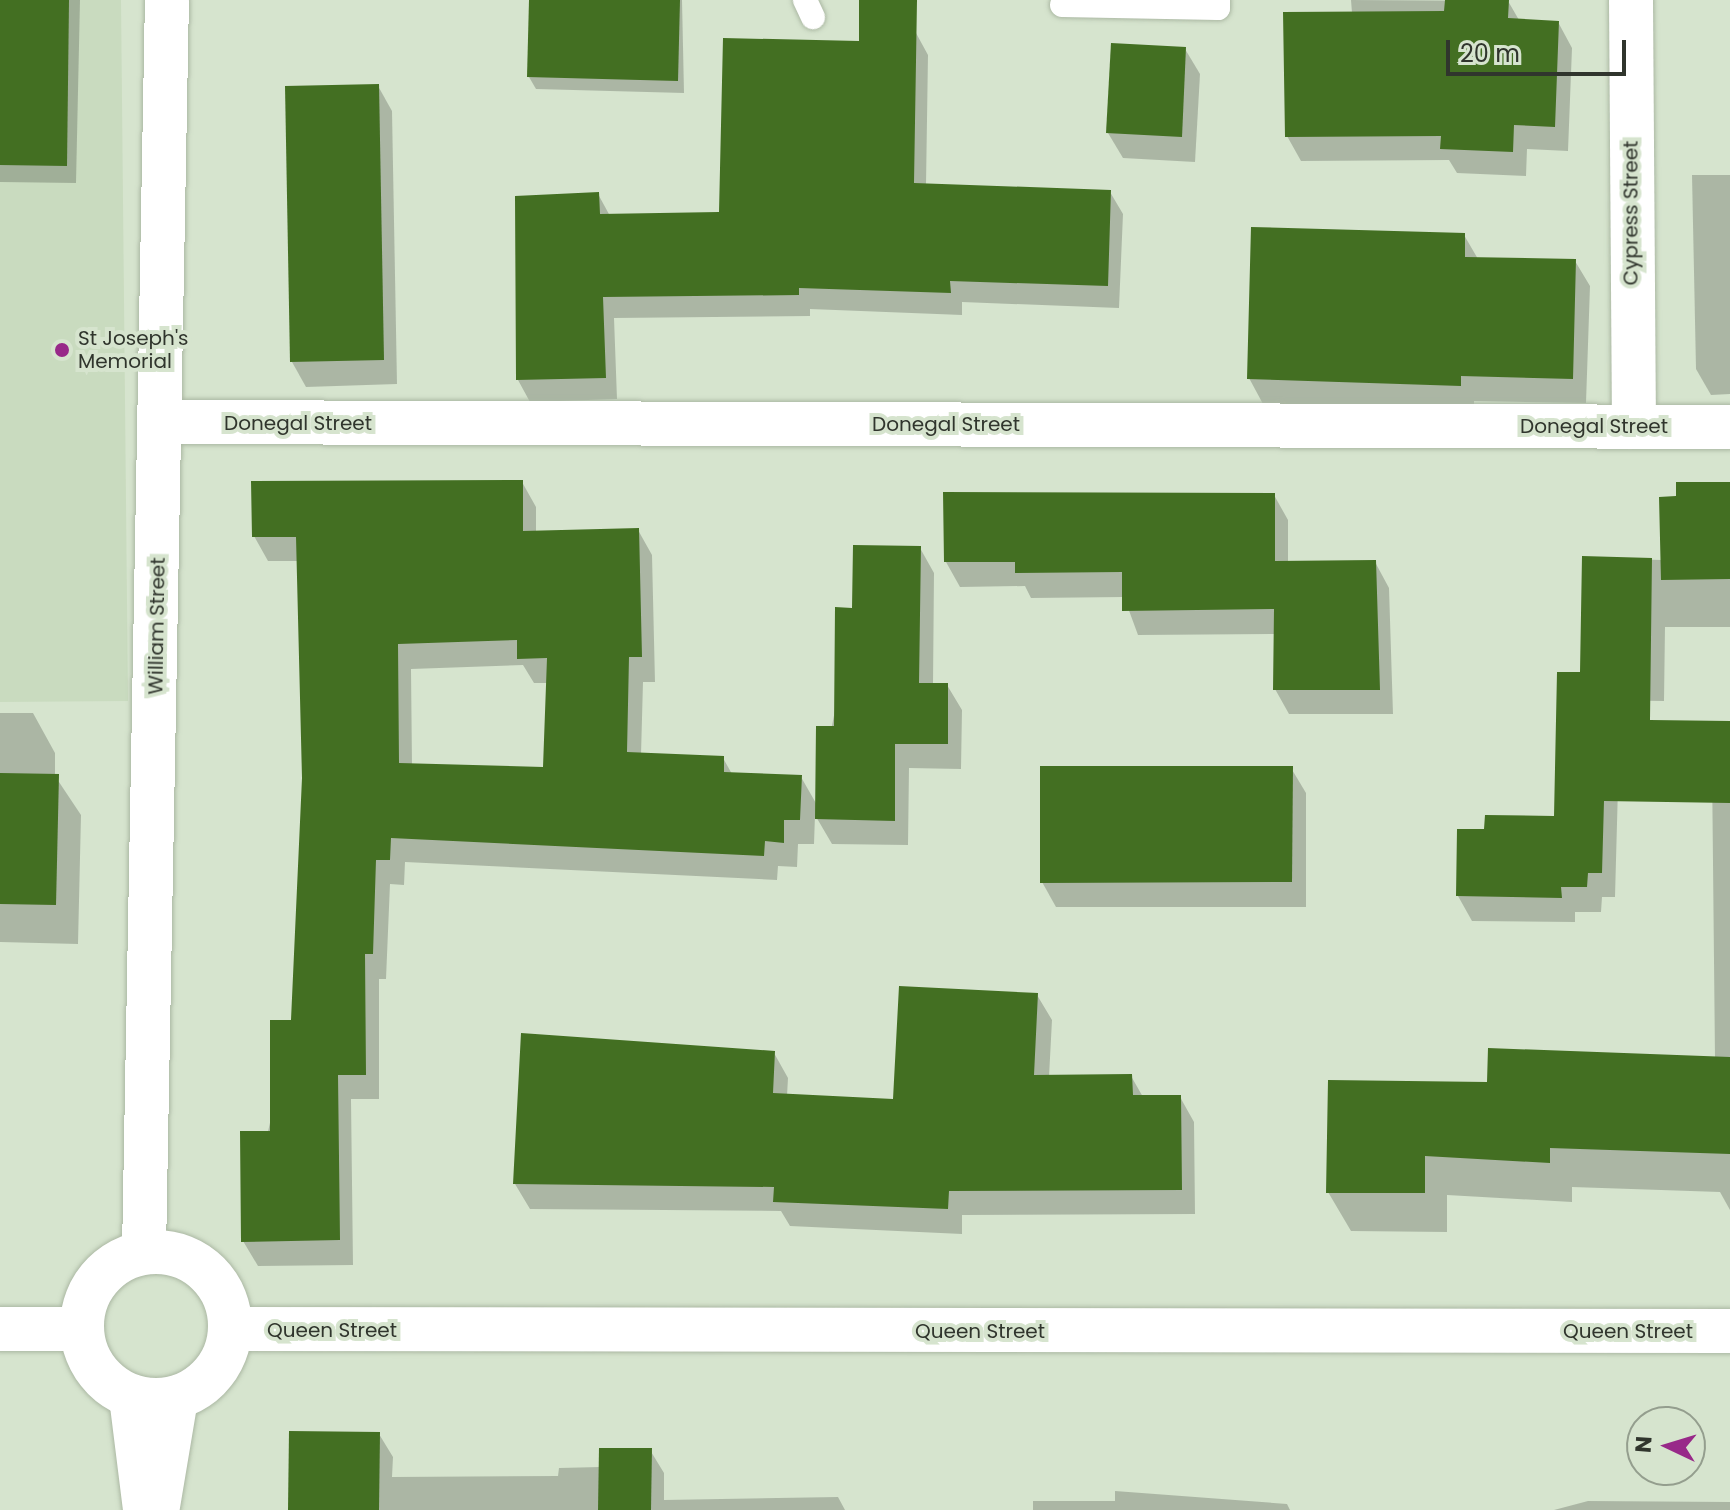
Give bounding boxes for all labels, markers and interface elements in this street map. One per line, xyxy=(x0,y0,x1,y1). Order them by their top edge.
scale bar xyxy=(1450,24,1630,74)
text: 20 m xyxy=(1460,37,1520,70)
street label: Cypress Street xyxy=(1619,141,1643,285)
place label: St Joseph's Memorial xyxy=(78,326,189,373)
marker: St Joseph's Memorial xyxy=(53,341,71,359)
street label: Donegal Street xyxy=(224,411,372,435)
street label: Donegal Street xyxy=(872,412,1020,436)
street label: Donegal Street xyxy=(1520,414,1668,438)
street label: William Street xyxy=(144,557,170,695)
street label: Queen Street xyxy=(267,1318,397,1342)
street label: Queen Street xyxy=(915,1319,1045,1343)
street label: Queen Street xyxy=(1563,1319,1693,1343)
north arrow xyxy=(1626,1406,1706,1486)
text: N xyxy=(1628,1435,1660,1454)

